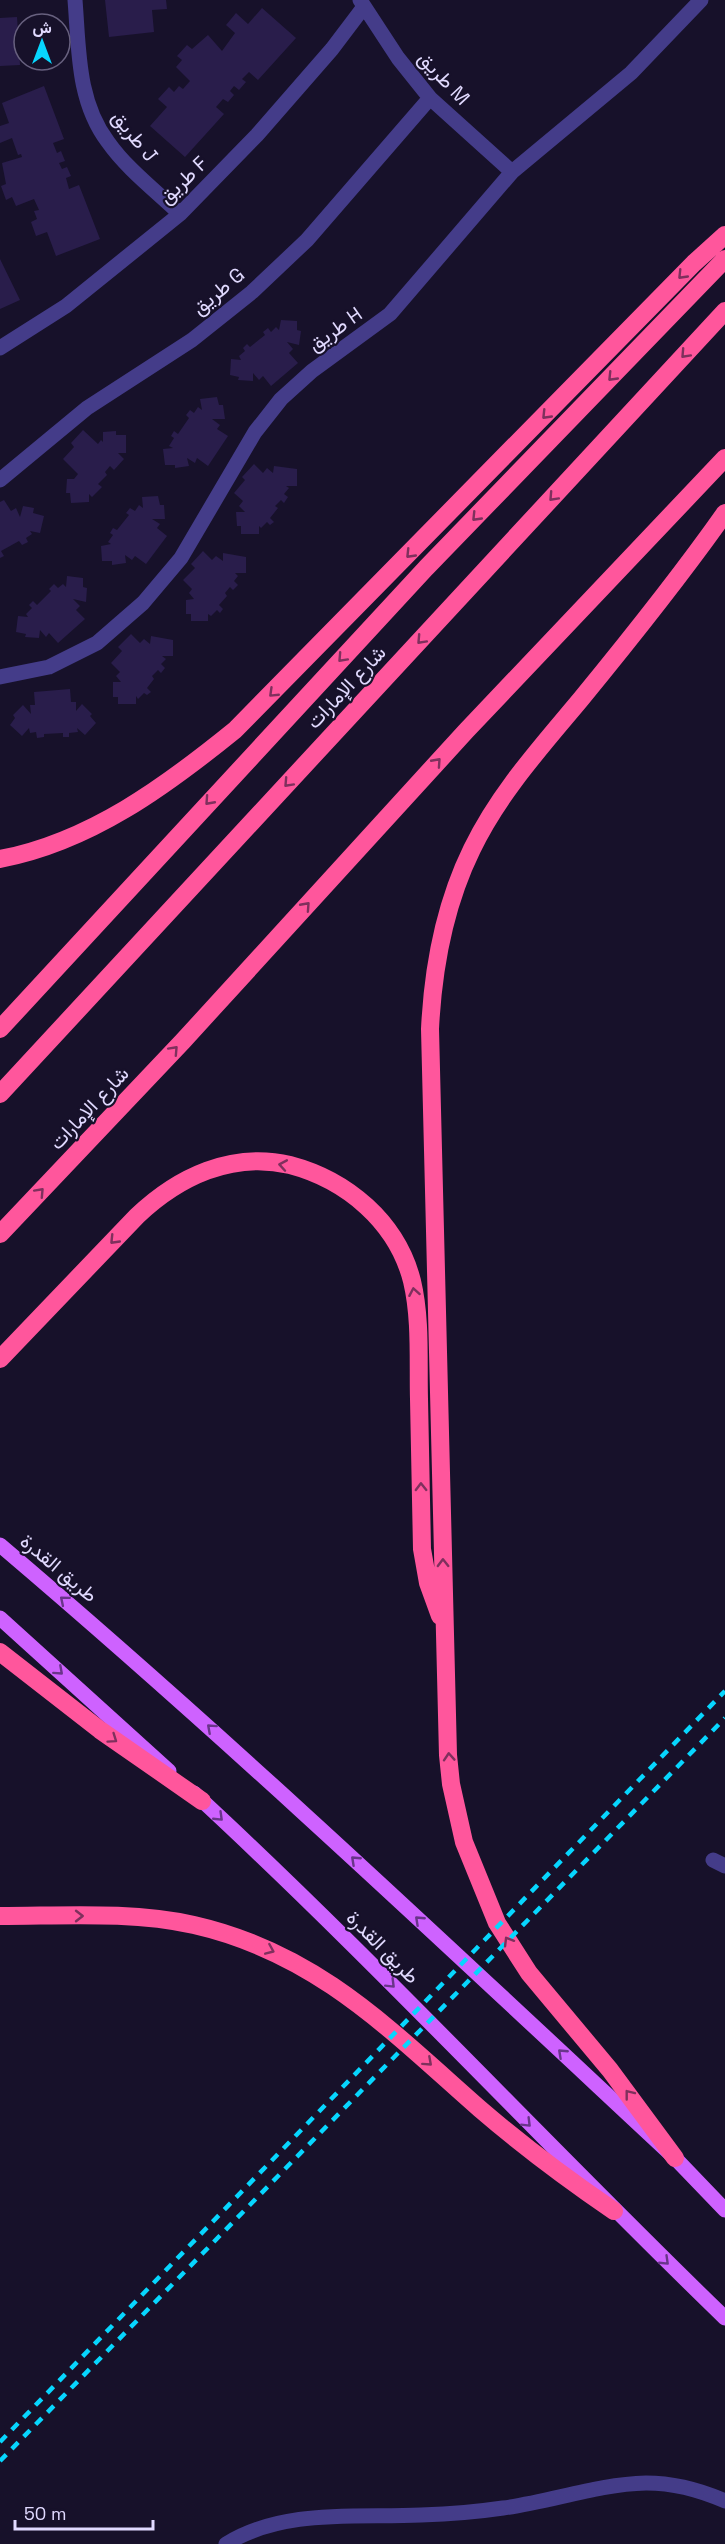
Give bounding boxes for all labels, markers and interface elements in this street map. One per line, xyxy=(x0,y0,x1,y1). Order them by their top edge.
north arrow xyxy=(12,12,72,72)
text: ش xyxy=(32,17,52,38)
street label: طريق M xyxy=(412,45,476,111)
street label: طريق J xyxy=(106,105,164,167)
street label: طريق F xyxy=(153,150,213,210)
street label: طريق G xyxy=(186,262,250,320)
one-way arrow xyxy=(679,267,690,278)
street label: طريق H xyxy=(303,301,367,357)
one-way arrow xyxy=(681,347,692,358)
one-way arrow xyxy=(608,370,619,380)
one-way arrow xyxy=(543,407,554,418)
one-way arrow xyxy=(549,490,560,501)
one-way arrow xyxy=(472,510,483,520)
one-way arrow xyxy=(406,547,417,557)
one-way arrow xyxy=(417,634,428,644)
street label: شارع الإمارات xyxy=(301,640,392,735)
one-way arrow xyxy=(338,652,349,662)
one-way arrow xyxy=(270,686,280,697)
one-way arrow xyxy=(430,759,441,769)
one-way arrow xyxy=(284,777,295,787)
one-way arrow xyxy=(205,794,216,804)
one-way arrow xyxy=(299,903,310,913)
one-way arrow xyxy=(167,1047,178,1057)
street label: شارع الإمارات xyxy=(44,1061,135,1156)
one-way arrow xyxy=(278,1159,288,1171)
one-way arrow xyxy=(33,1188,44,1198)
one-way arrow xyxy=(110,1234,121,1244)
one-way arrow xyxy=(408,1287,421,1297)
one-way arrow xyxy=(415,1482,427,1491)
street label: طريق القدرة xyxy=(15,1528,103,1608)
one-way arrow xyxy=(437,1558,450,1567)
one-way arrow xyxy=(60,1596,71,1607)
one-way arrow xyxy=(53,1664,63,1675)
one-way arrow xyxy=(207,1724,218,1735)
one-way arrow xyxy=(106,1732,117,1743)
one-way arrow xyxy=(443,1753,456,1762)
one-way arrow xyxy=(211,1809,222,1820)
one-way arrow xyxy=(351,1856,361,1867)
street label: طريق القدرة xyxy=(341,1905,425,1989)
one-way arrow xyxy=(75,1910,84,1922)
one-way arrow xyxy=(415,1916,426,1927)
one-way arrow xyxy=(504,1937,515,1947)
one-way arrow xyxy=(263,1943,274,1955)
one-way arrow xyxy=(383,1976,394,1987)
one-way arrow xyxy=(558,2049,569,2060)
one-way arrow xyxy=(421,2055,432,2066)
one-way arrow xyxy=(625,2090,636,2101)
one-way arrow xyxy=(521,2116,531,2127)
one-way arrow xyxy=(658,2253,669,2264)
scale bar xyxy=(15,2493,153,2531)
text: 50 m xyxy=(24,2502,66,2525)

